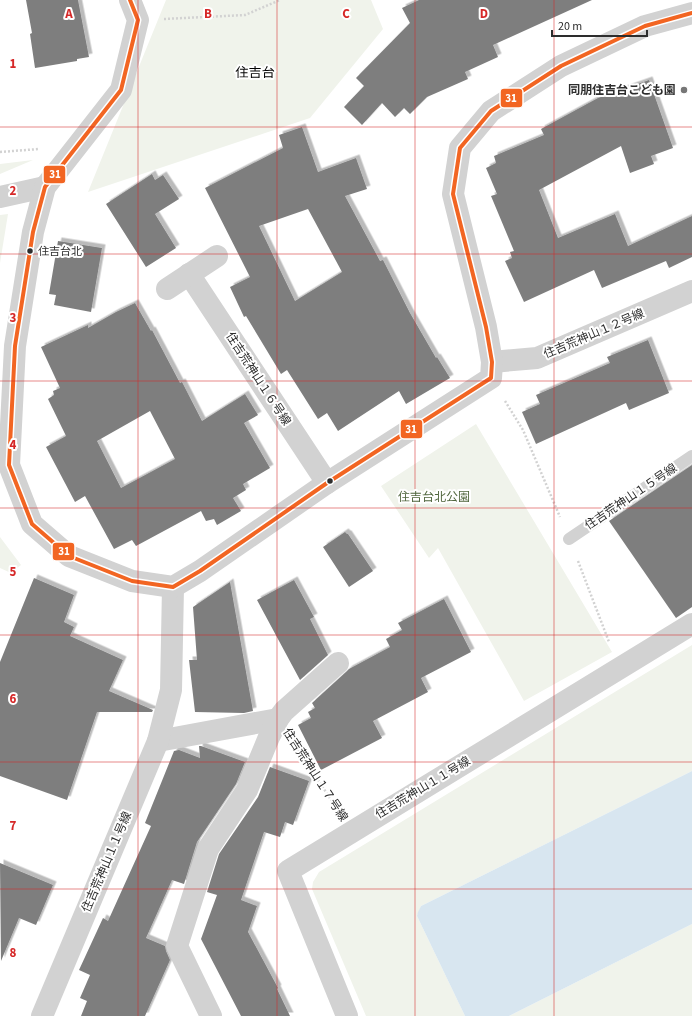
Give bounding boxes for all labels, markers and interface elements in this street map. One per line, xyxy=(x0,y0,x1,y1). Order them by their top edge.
text: A xyxy=(64,5,73,23)
text: B xyxy=(204,5,212,23)
text: C xyxy=(342,5,350,23)
text: D xyxy=(480,5,488,23)
scale bar xyxy=(552,12,647,38)
text: 20 m xyxy=(558,18,582,35)
text: 1 xyxy=(10,55,17,73)
district label: 住吉台 xyxy=(235,64,275,82)
place label: 同朋住吉台こども園 xyxy=(568,82,676,99)
marker: 同朋住吉台こども園 xyxy=(679,85,689,95)
line badge: 31 xyxy=(500,88,523,108)
text: 31 xyxy=(505,91,517,106)
line badge: 31 xyxy=(43,165,66,184)
text: 31 xyxy=(49,167,61,182)
text: 2 xyxy=(10,182,17,200)
place label: 住吉台北 xyxy=(38,244,82,259)
marker: 住吉台北 xyxy=(25,246,35,256)
street label: 住吉荒神山１２号線 xyxy=(541,305,647,363)
text: 3 xyxy=(10,309,17,327)
street label: 住吉荒神山１６号線 xyxy=(221,329,295,429)
line badge: 31 xyxy=(400,419,423,439)
text: 31 xyxy=(405,422,417,437)
text: 4 xyxy=(10,436,17,454)
street label: 住吉荒神山１５号線 xyxy=(581,460,681,534)
unlabelled marker xyxy=(325,476,335,486)
park label: 住吉台北公園 xyxy=(398,489,470,506)
line badge: 31 xyxy=(52,542,75,561)
text: 31 xyxy=(58,544,70,559)
text: 5 xyxy=(10,563,17,581)
text: 6 xyxy=(10,690,17,708)
street label: 住吉荒神山１７号線 xyxy=(278,725,352,825)
street label: 住吉荒神山１１号線 xyxy=(372,753,474,823)
street label: 住吉荒神山１１号線 xyxy=(78,809,136,915)
text: 7 xyxy=(10,817,17,835)
text: 8 xyxy=(10,944,17,962)

